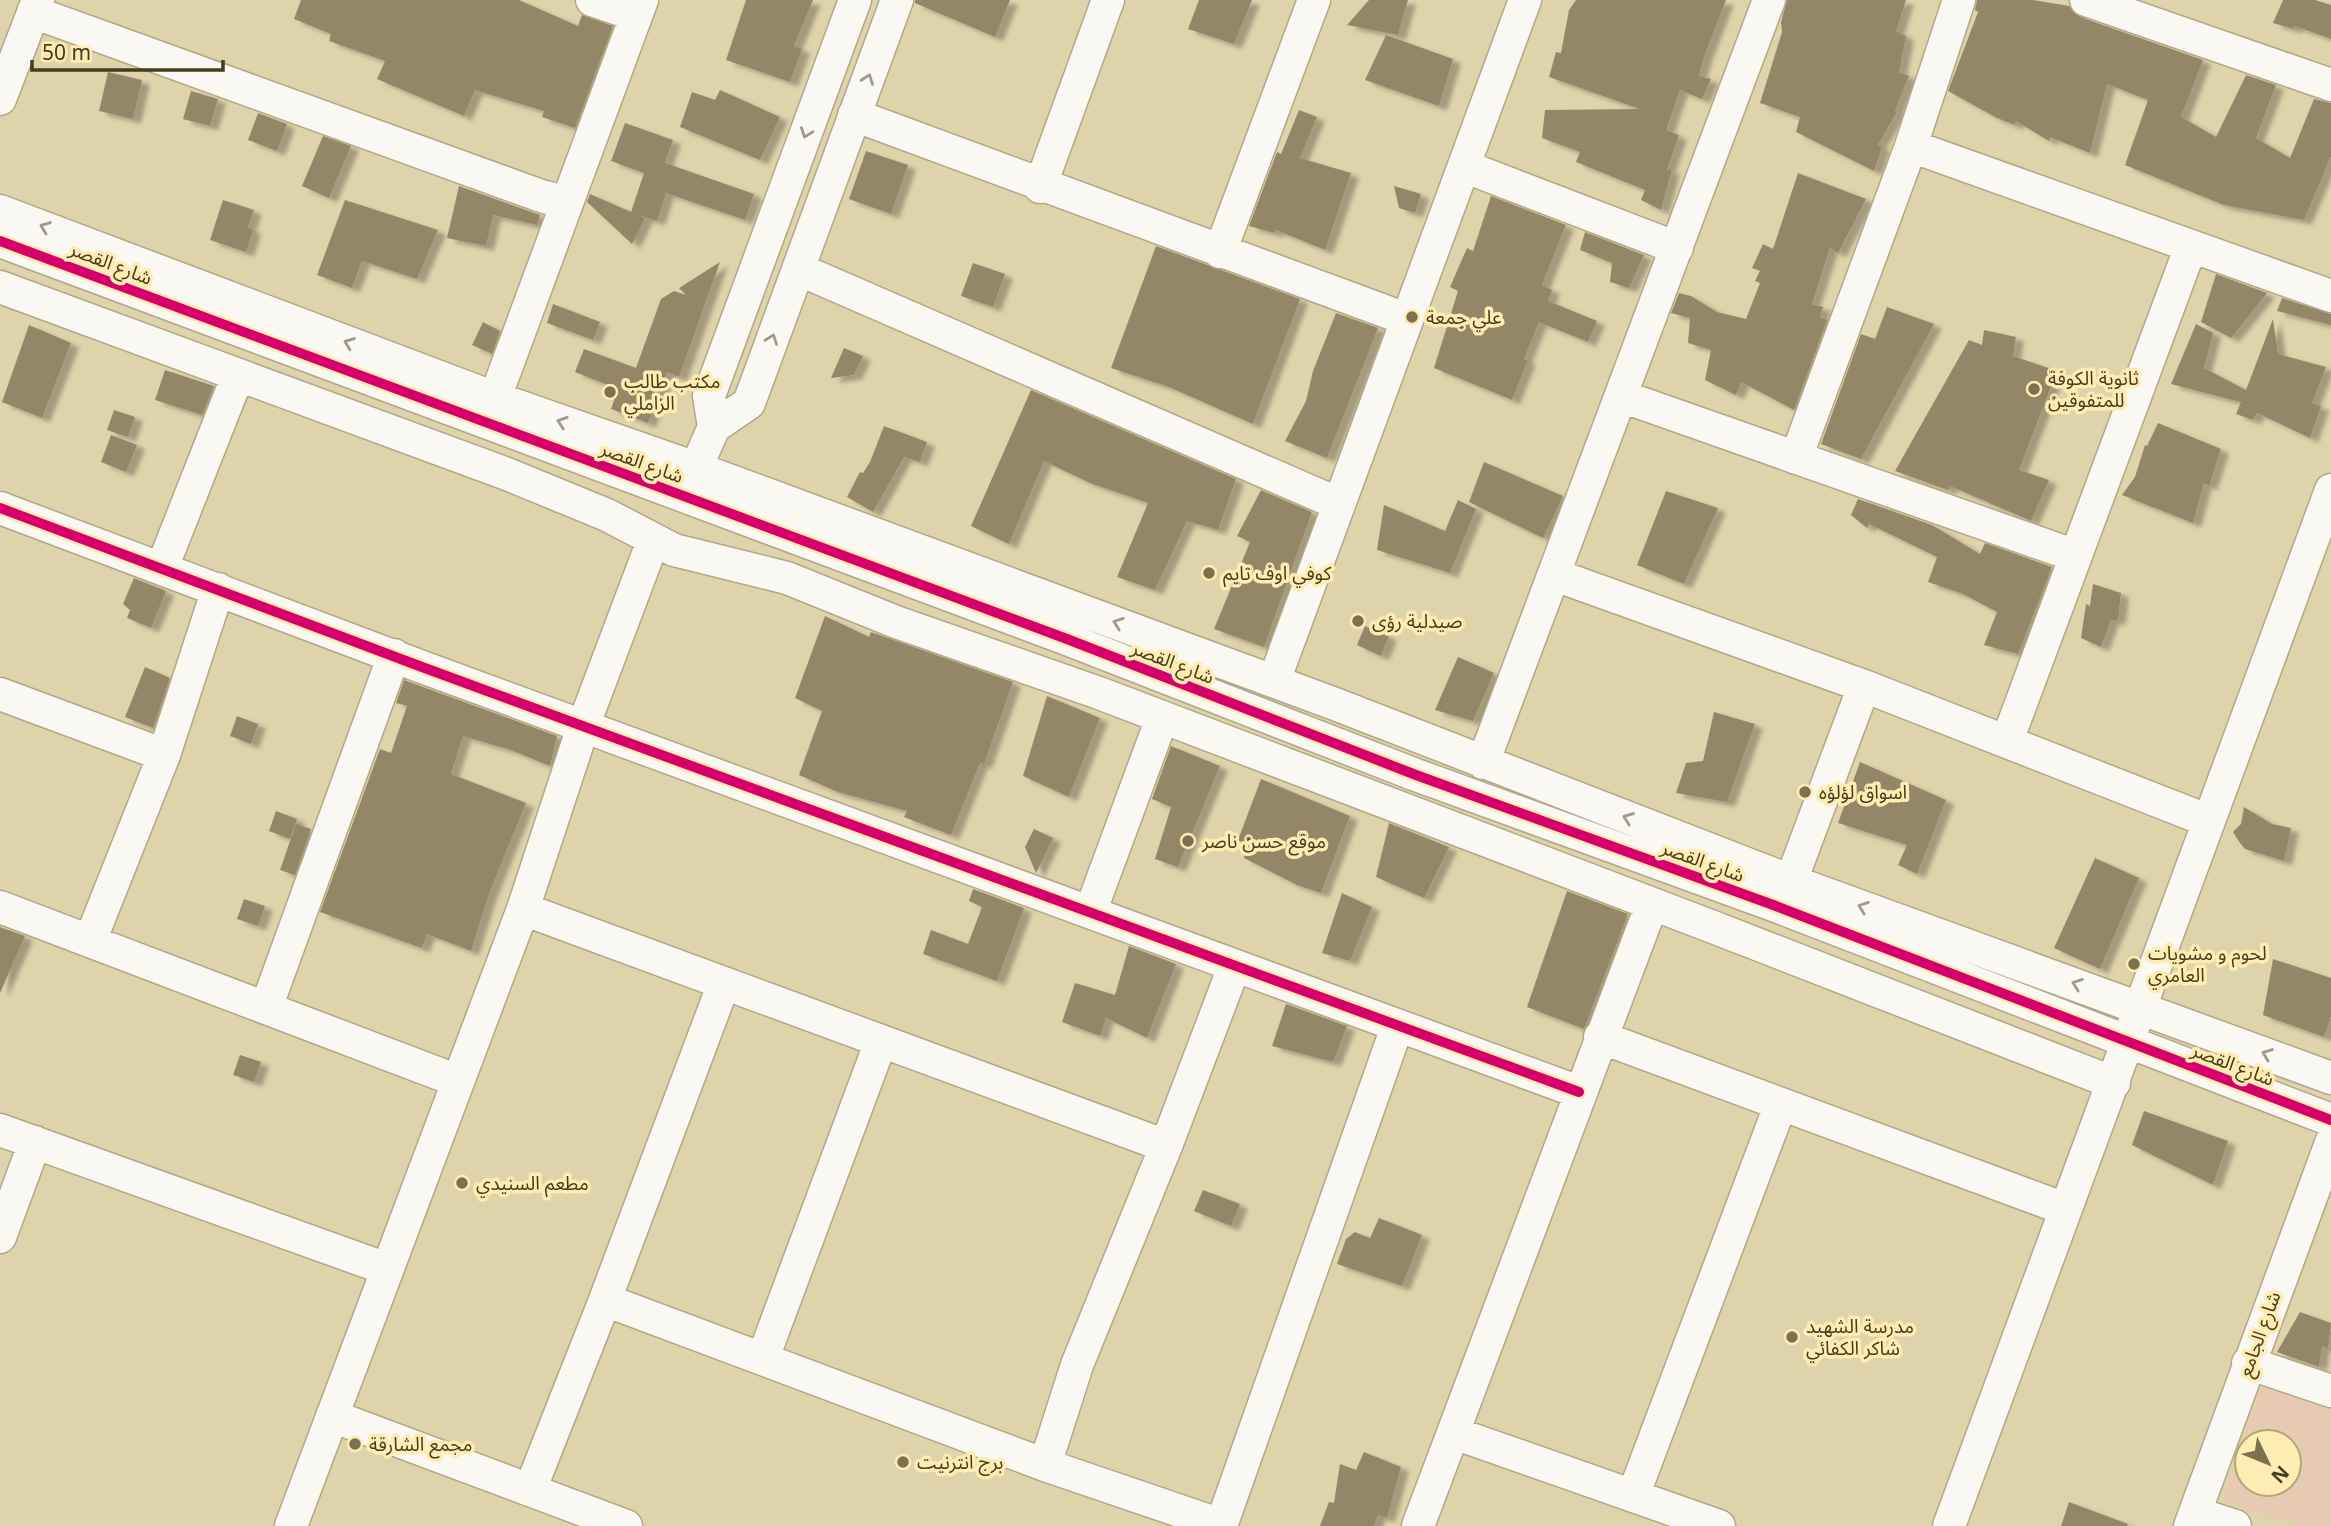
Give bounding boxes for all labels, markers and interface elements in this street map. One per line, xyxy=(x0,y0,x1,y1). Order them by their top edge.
scale bar xyxy=(32,28,222,72)
text: 50 m xyxy=(42,38,91,66)
one-way arrow xyxy=(859,74,873,86)
one-way arrow xyxy=(800,126,814,139)
one-way arrow xyxy=(39,222,51,236)
street label: شارع القصر xyxy=(65,235,156,292)
place label: علي جمعة xyxy=(1426,304,1502,332)
marker: علي جمعة xyxy=(1404,309,1420,325)
one-way arrow xyxy=(764,333,778,345)
one-way arrow xyxy=(343,337,355,351)
place label: ثانوية الكوفة للمتفوقين xyxy=(2048,365,2139,413)
place label: مكتب طالب الزاملي xyxy=(624,368,721,418)
marker: ثانوية الكوفة للمتفوقين xyxy=(2026,381,2042,397)
marker: مكتب طالب الزاملي xyxy=(602,384,618,400)
one-way arrow xyxy=(557,416,569,430)
street label: شارع القصر xyxy=(596,435,687,490)
place label: كوفي اوف تايم xyxy=(1223,560,1333,588)
marker: كوفي اوف تايم xyxy=(1201,565,1217,581)
place label: صيدلية رؤى xyxy=(1372,608,1462,634)
marker: صيدلية رؤى xyxy=(1350,613,1366,629)
one-way arrow xyxy=(1112,618,1124,632)
street label: شارع القصر xyxy=(1127,634,1218,691)
place label: اسواق لؤلؤه xyxy=(1819,779,1907,805)
marker: اسواق لؤلؤه xyxy=(1797,784,1813,800)
one-way arrow xyxy=(1622,813,1634,827)
place label: موقع حسن ناصر xyxy=(1201,828,1326,856)
marker: موقع حسن ناصر xyxy=(1180,833,1196,849)
street label: شارع القصر xyxy=(1657,834,1748,889)
one-way arrow xyxy=(1858,901,1870,915)
place label: لحوم و مشويات العامري xyxy=(2148,940,2267,990)
marker: لحوم و مشويات العامري xyxy=(2126,956,2142,972)
one-way arrow xyxy=(2072,978,2084,992)
street label: شارع القصر xyxy=(2187,1036,2278,1093)
one-way arrow xyxy=(2262,1049,2274,1063)
place label: مطعم السنيدي xyxy=(476,1170,589,1198)
marker: مطعم السنيدي xyxy=(454,1175,470,1191)
street label: شارع الجامع xyxy=(2232,1288,2288,1381)
place label: مدرسة الشهيد شاكر الكفائي xyxy=(1806,1313,1914,1363)
marker: مدرسة الشهيد شاكر الكفائي xyxy=(1784,1329,1800,1345)
north arrow xyxy=(2233,1428,2303,1498)
place label: مجمع الشارقة xyxy=(369,1431,472,1459)
marker: مجمع الشارقة xyxy=(347,1436,363,1452)
place label: برج انترنيت xyxy=(917,1449,1003,1476)
marker: برج انترنيت xyxy=(895,1454,911,1470)
text: N xyxy=(2266,1460,2295,1489)

